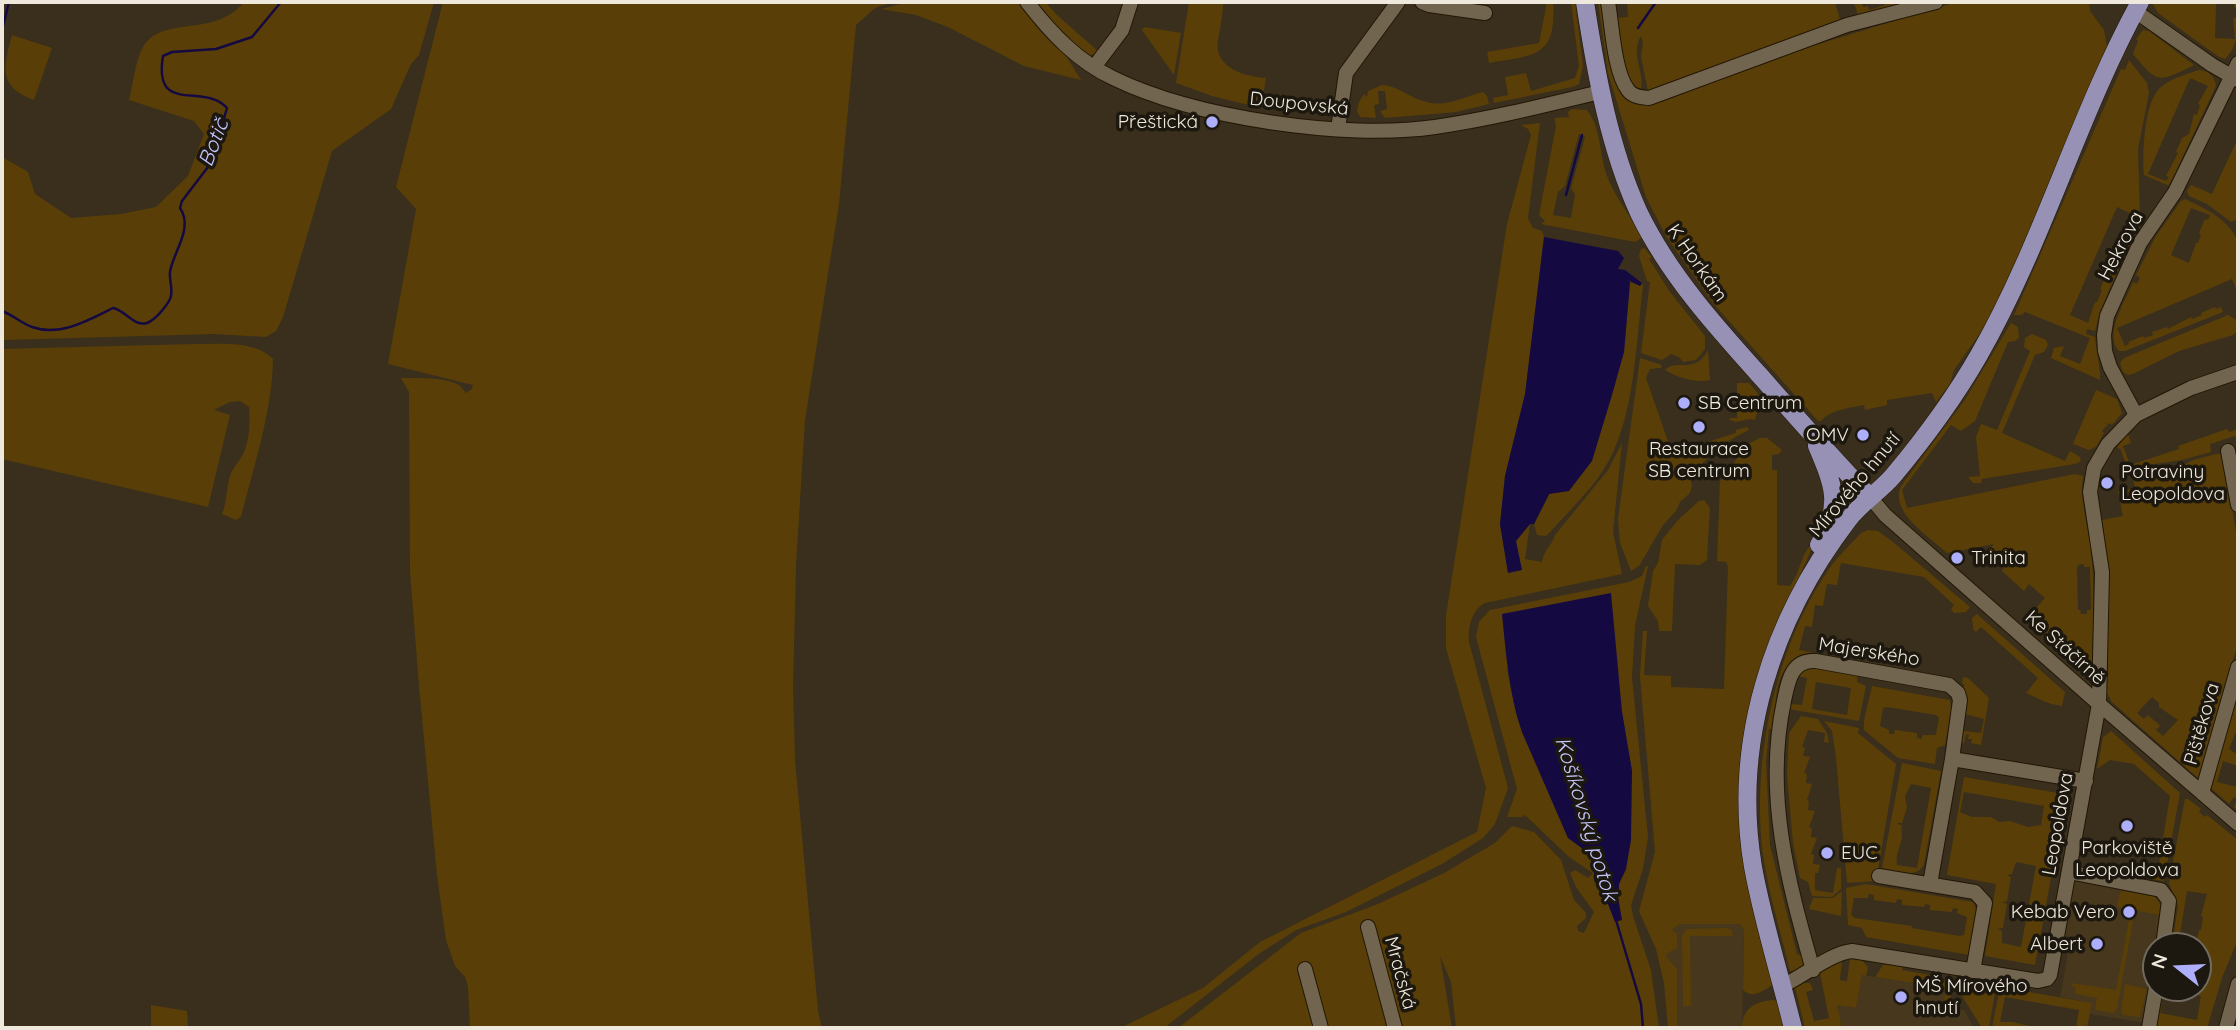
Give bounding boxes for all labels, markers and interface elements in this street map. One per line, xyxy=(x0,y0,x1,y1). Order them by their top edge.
street label: Doupovská xyxy=(1248,87,1350,121)
place label: Přeštická xyxy=(1118,111,1198,133)
marker: Přeštická xyxy=(1204,114,1220,130)
water label: Botič xyxy=(193,116,235,170)
street label: Hekrova xyxy=(2093,208,2149,284)
street label: K Horkám xyxy=(1662,220,1732,306)
place label: SB Centrum xyxy=(1698,392,1802,414)
marker: SB Centrum xyxy=(1676,395,1692,411)
marker: Restaurace SB centrum xyxy=(1691,419,1707,435)
place label: OMV xyxy=(1806,424,1849,446)
marker: OMV xyxy=(1855,427,1871,443)
street label: Mírového hnutí xyxy=(1805,428,1905,542)
place label: Restaurace SB centrum xyxy=(1648,438,1750,482)
place label: Potraviny Leopoldova xyxy=(2121,461,2225,505)
marker: Potraviny Leopoldova xyxy=(2099,475,2115,491)
place label: Trinita xyxy=(1971,547,2026,569)
marker: Trinita xyxy=(1949,550,1965,566)
street label: Ke Stáčírně xyxy=(2020,606,2110,690)
street label: Majerského xyxy=(1817,633,1921,671)
street label: Pištěkova xyxy=(2179,680,2225,768)
water label: Košíkovský potok xyxy=(1549,734,1623,904)
street label: Leopoldova xyxy=(2038,771,2078,877)
marker: Parkoviště Leopoldova xyxy=(2119,818,2135,834)
place label: Parkoviště Leopoldova xyxy=(2075,837,2179,881)
place label: EUC xyxy=(1841,842,1878,864)
marker: EUC xyxy=(1819,845,1835,861)
place label: Kebab Vero xyxy=(2011,901,2115,923)
marker: Kebab Vero xyxy=(2121,904,2137,920)
north arrow xyxy=(2142,932,2212,1002)
place label: Albert xyxy=(2030,933,2083,955)
street label: Mračská xyxy=(1379,934,1421,1012)
marker: Albert xyxy=(2089,936,2105,952)
text: N xyxy=(2145,951,2173,971)
place label: MŠ Mírového hnutí xyxy=(1915,975,2028,1019)
marker: MŠ Mírového hnutí xyxy=(1893,989,1909,1005)

